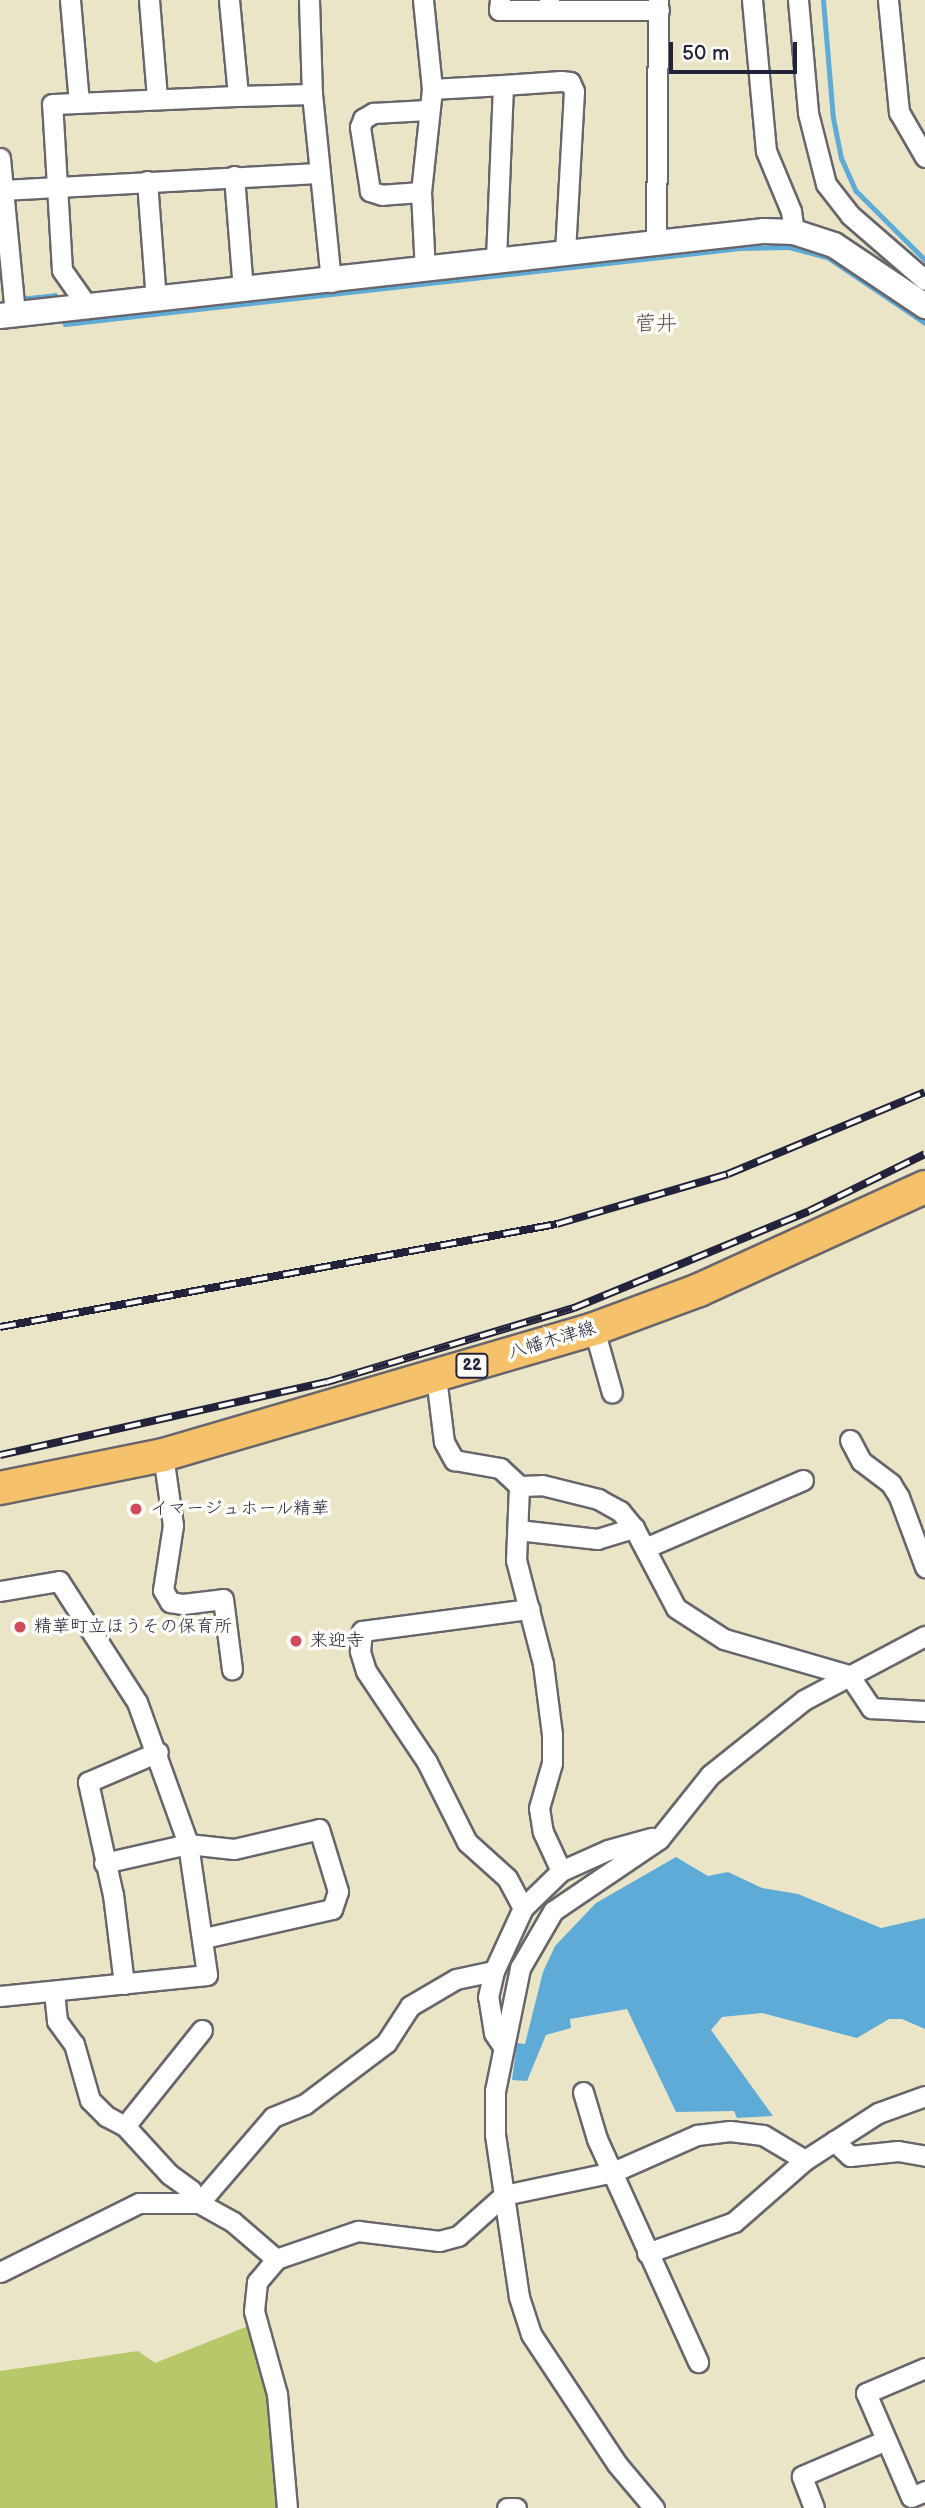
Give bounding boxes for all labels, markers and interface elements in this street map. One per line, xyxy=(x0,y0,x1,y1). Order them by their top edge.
scale bar xyxy=(673,28,801,72)
text: 50 m xyxy=(682,41,729,66)
district label: 菅井 xyxy=(635,311,677,337)
street label: 八幡木津線 xyxy=(506,1318,598,1364)
road number: 22 xyxy=(454,1354,490,1378)
place label: イマージュホール精華 xyxy=(150,1498,330,1520)
marker: イマージュホール精華 xyxy=(128,1501,144,1517)
place label: 精華町立ほうその保育所 xyxy=(34,1616,232,1638)
marker: 精華町立ほうその保育所 xyxy=(12,1619,28,1635)
place label: 来迎寺 xyxy=(310,1630,364,1652)
marker: 来迎寺 xyxy=(288,1633,304,1649)

